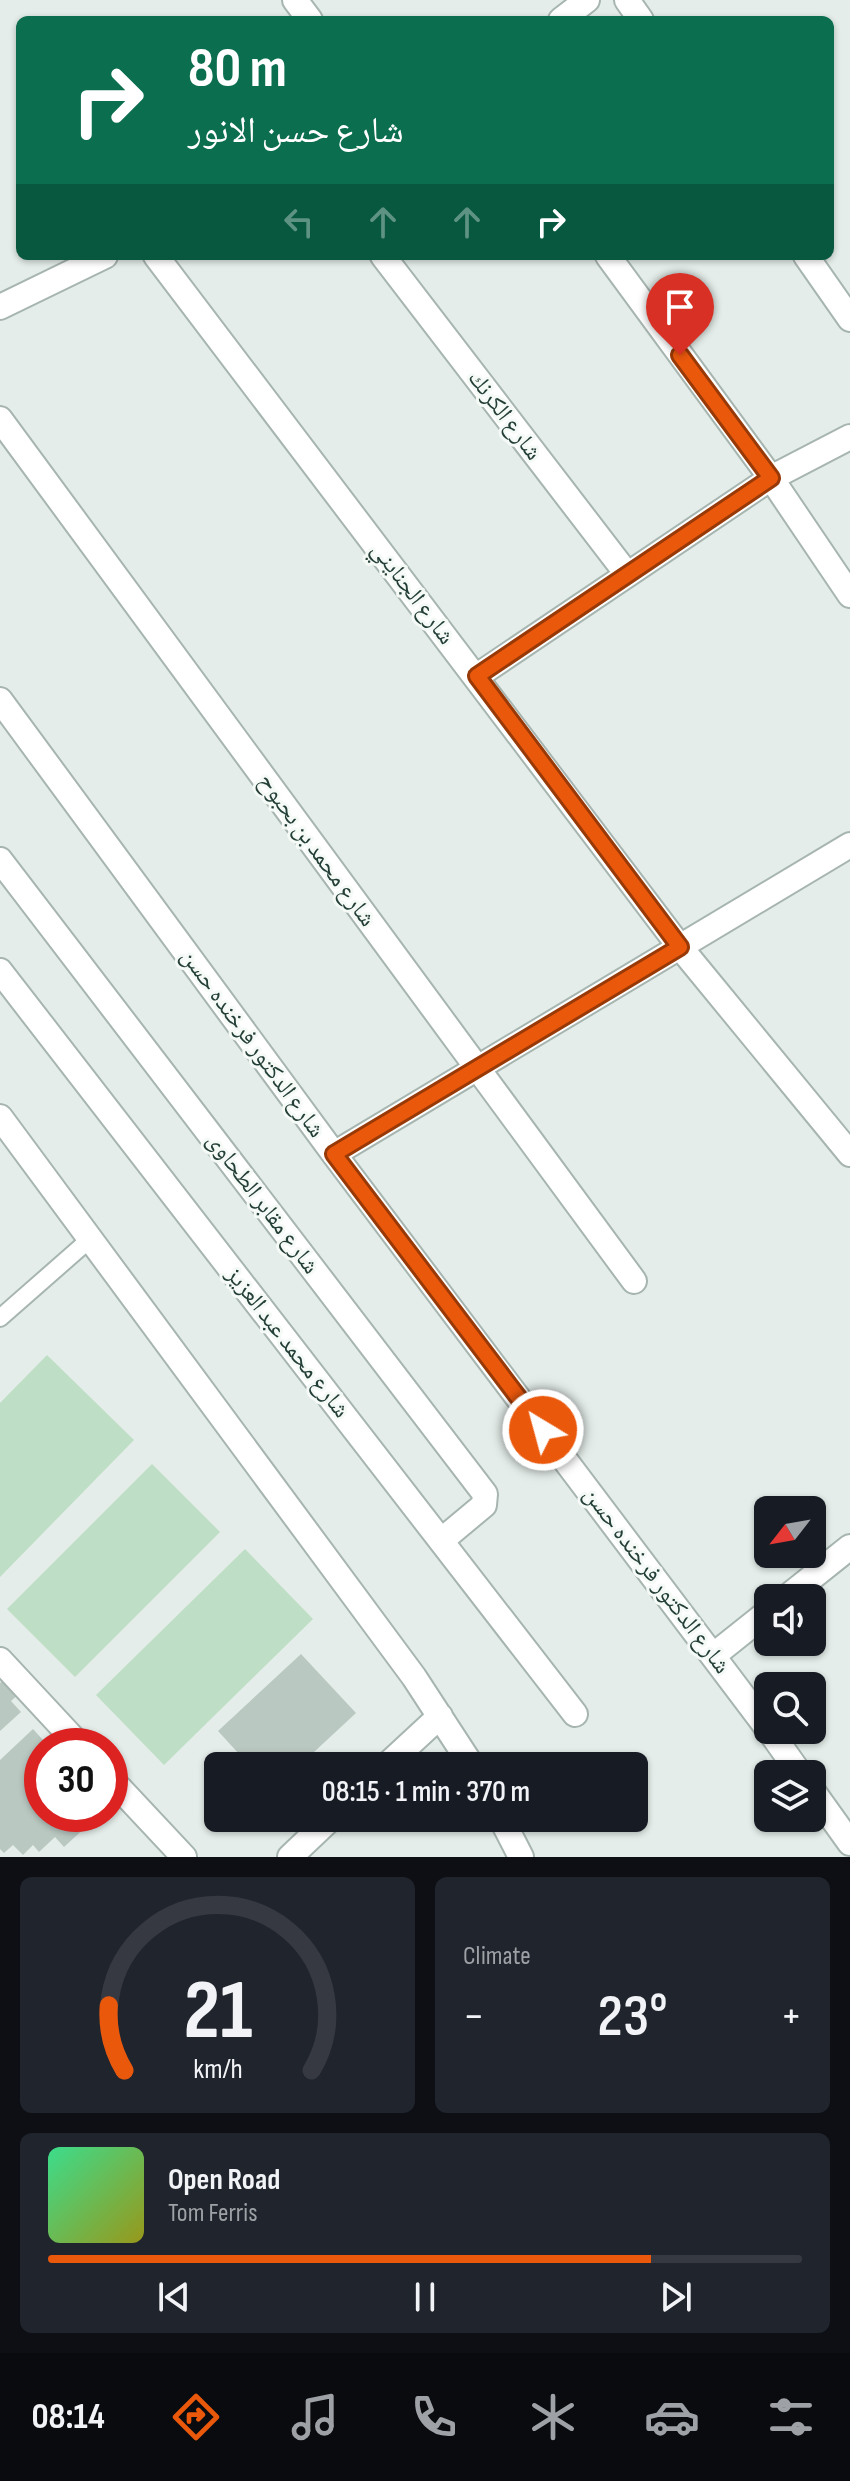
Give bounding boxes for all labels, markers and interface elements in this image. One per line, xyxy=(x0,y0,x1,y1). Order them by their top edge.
text: 80 m xyxy=(188,36,287,103)
icon: right xyxy=(56,48,160,152)
text: شارع حسن الانور xyxy=(188,110,404,153)
icon: left xyxy=(277,200,321,244)
icon: ahead xyxy=(361,200,405,244)
icon: ahead xyxy=(445,200,489,244)
icon: right xyxy=(529,200,573,244)
pin xyxy=(646,273,714,355)
icon: arrive xyxy=(658,285,702,329)
street label: شارع الكرنك xyxy=(462,364,548,466)
street label: شارع الجنايني xyxy=(362,536,461,653)
street label: شارع محمد بن بحبوح xyxy=(252,768,382,932)
street label: شارع الدكتور فرخنده حسن xyxy=(175,943,331,1143)
street label: شارع مقابر الطحاوى xyxy=(200,1126,326,1280)
street label: شارع محمد عبد العزيز xyxy=(219,1260,356,1423)
position arrow xyxy=(501,1388,585,1472)
street label: شارع الدكتور فرخنده حسن xyxy=(577,1481,737,1679)
north arrow xyxy=(754,1496,826,1568)
map controls xyxy=(754,1496,826,1832)
button: sound xyxy=(754,1584,826,1656)
button: search xyxy=(754,1672,826,1744)
speed limit sign: 30 xyxy=(24,1728,128,1832)
button: layers xyxy=(754,1760,826,1832)
text: 08:15 · 1 min · 370 m xyxy=(322,1774,530,1810)
text: Climate xyxy=(463,1941,531,1972)
text: 21 xyxy=(183,1962,252,2062)
text: 23° xyxy=(597,1981,668,2053)
text: − xyxy=(463,1990,485,2043)
text: + xyxy=(780,1990,802,2043)
text: km/h xyxy=(193,2052,242,2087)
text: Open Road xyxy=(168,2162,280,2198)
text: Tom Ferris xyxy=(168,2198,258,2229)
icon: previous xyxy=(152,2275,196,2319)
icon: pause xyxy=(403,2275,447,2319)
icon: next xyxy=(654,2275,698,2319)
icon: directions xyxy=(168,2389,224,2445)
icon: music xyxy=(287,2389,343,2445)
icon: phone xyxy=(406,2389,462,2445)
icon: climate xyxy=(525,2389,581,2445)
icon: car xyxy=(644,2389,700,2445)
icon: filters xyxy=(763,2389,819,2445)
text: 08:14 xyxy=(31,2396,105,2439)

